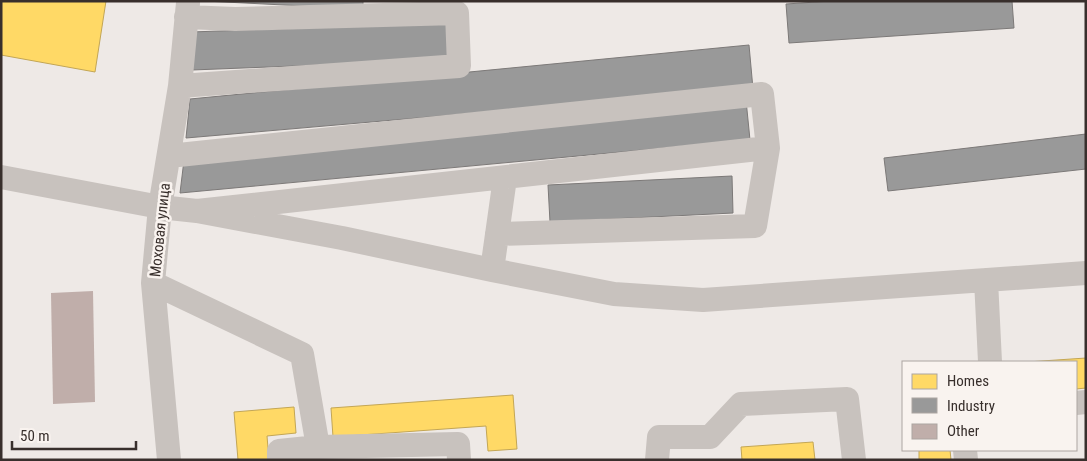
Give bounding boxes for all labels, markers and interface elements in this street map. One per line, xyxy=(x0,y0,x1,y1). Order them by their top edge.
street label: Моховая улица xyxy=(146,182,174,278)
legend xyxy=(902,361,1077,451)
text: Homes xyxy=(947,372,989,390)
text: Industry xyxy=(947,397,995,415)
scale bar xyxy=(12,418,136,450)
text: Other xyxy=(947,422,980,440)
text: 50 m xyxy=(20,427,50,445)

